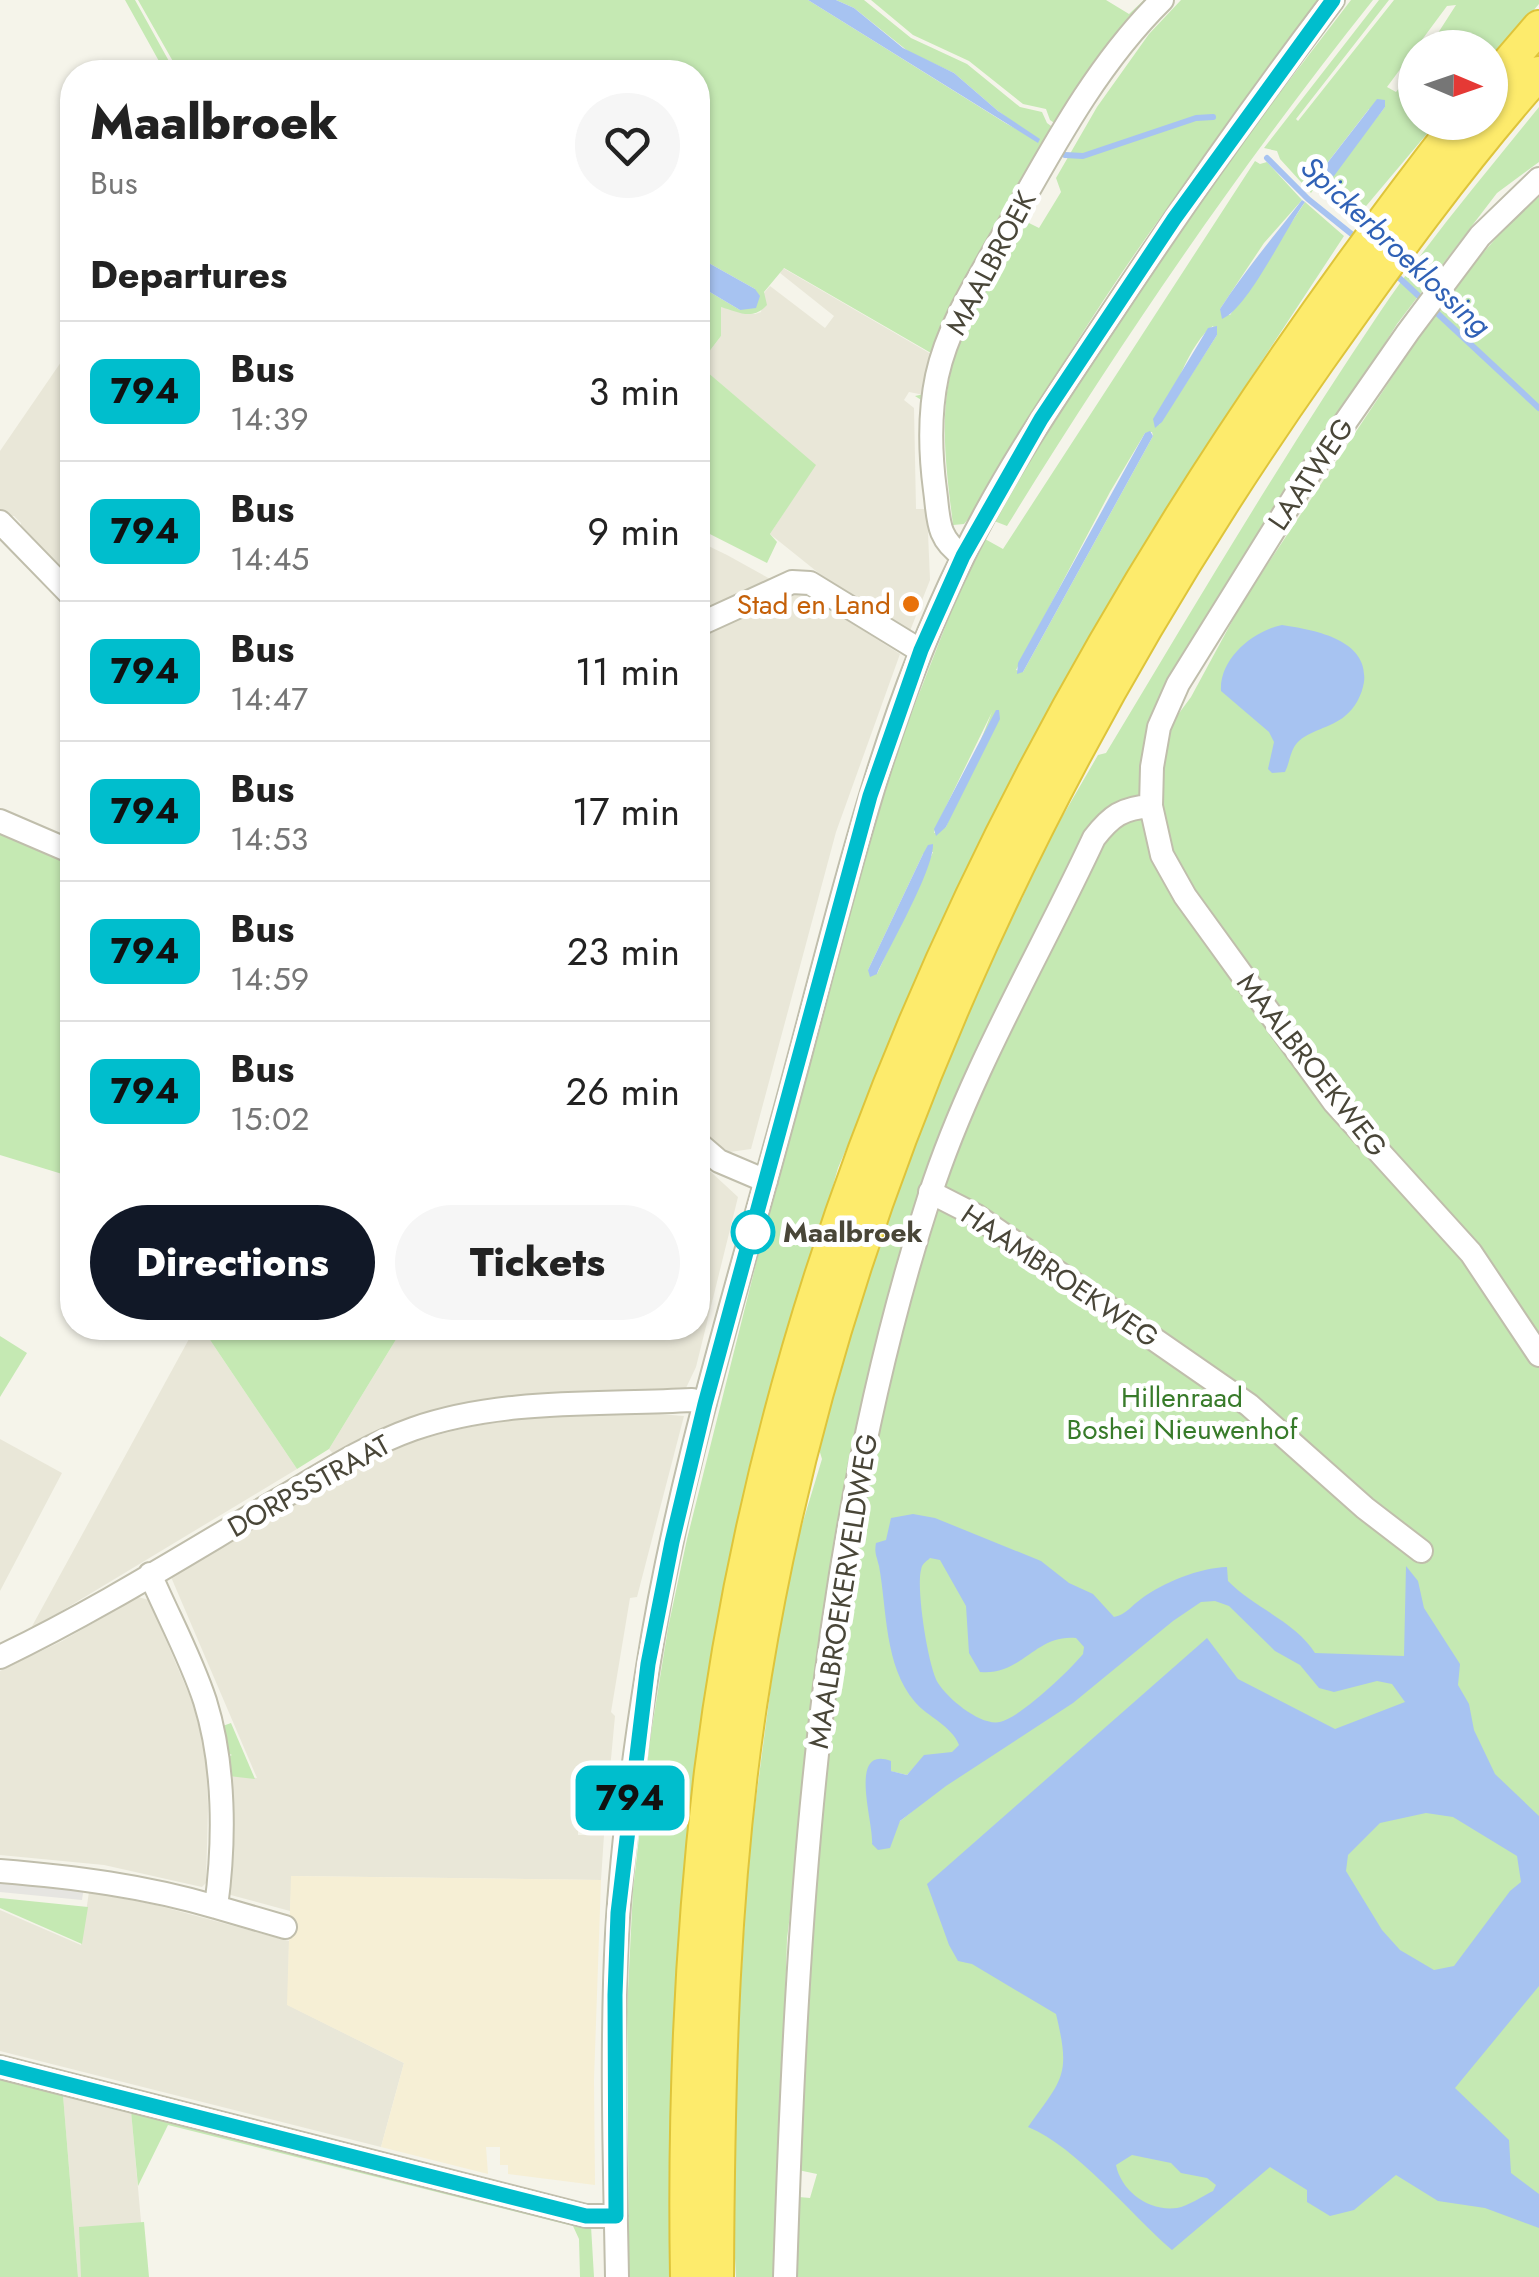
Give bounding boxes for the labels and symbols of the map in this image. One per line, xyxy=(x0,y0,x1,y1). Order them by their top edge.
north arrow xyxy=(1398,30,1508,140)
water label: Spickerbroeklossing xyxy=(1291,146,1501,346)
street label: MAALBROEK xyxy=(936,184,1046,342)
street label: LAATWEG xyxy=(1258,409,1364,539)
place label: Stad en Land xyxy=(737,584,891,625)
marker: Stad en Land xyxy=(900,593,922,615)
street label: MAALBROEKWEG xyxy=(1227,964,1397,1166)
street label: HAAMBROEKWEG xyxy=(953,1194,1167,1358)
marker: Maalbroek xyxy=(732,1211,774,1253)
place label: Maalbroek xyxy=(783,1212,923,1253)
park label: Hillenraad Boshei Nieuwenhof xyxy=(1067,1377,1298,1450)
street label: DORPSSTRAAT xyxy=(220,1424,398,1548)
street label: MAALBROEKERVELDWEG xyxy=(798,1431,888,1751)
line badge: 794 xyxy=(572,1766,688,1830)

